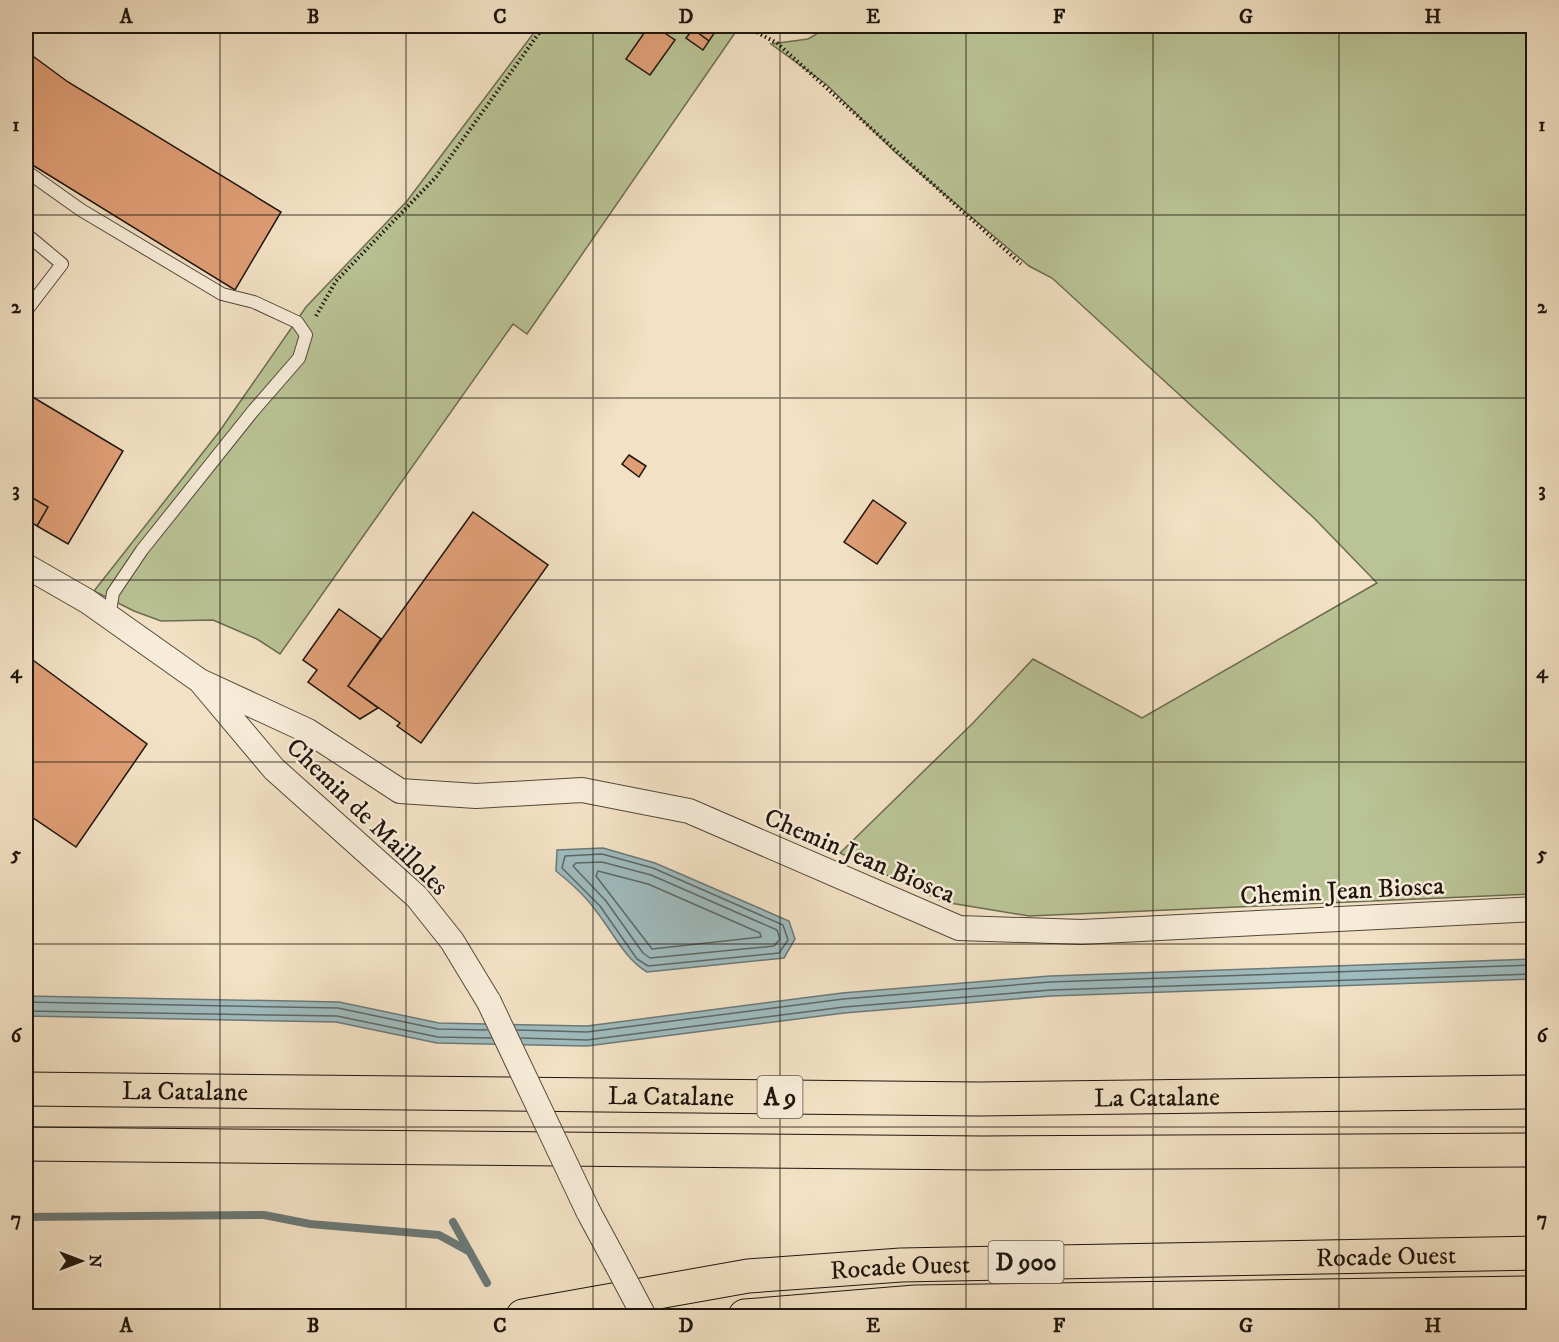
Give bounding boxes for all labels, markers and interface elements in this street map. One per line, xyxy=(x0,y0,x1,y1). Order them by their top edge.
text: A xyxy=(119,5,134,30)
text: B xyxy=(307,5,319,30)
text: C xyxy=(493,5,507,30)
text: D xyxy=(679,5,694,30)
text: E xyxy=(866,5,880,30)
text: F xyxy=(1053,5,1066,30)
text: G xyxy=(1239,5,1253,30)
text: H xyxy=(1425,5,1442,30)
text: 1 xyxy=(12,113,20,138)
text: 1 xyxy=(1538,113,1546,138)
text: 2 xyxy=(11,295,22,320)
text: 2 xyxy=(1537,295,1548,320)
text: 3 xyxy=(12,478,20,503)
text: 3 xyxy=(1538,478,1546,503)
text: 4 xyxy=(10,660,23,685)
text: 4 xyxy=(1536,660,1549,685)
street label: Chemin de Mailloles xyxy=(279,731,455,903)
street label: Chemin Jean Biosca xyxy=(759,801,960,912)
text: 5 xyxy=(10,842,21,867)
text: 5 xyxy=(1536,842,1547,867)
street label: Chemin Jean Biosca xyxy=(1239,870,1445,913)
text: 6 xyxy=(11,1024,23,1049)
text: 6 xyxy=(1537,1024,1549,1049)
street label: La Catalane xyxy=(122,1075,248,1109)
road number: A 9 xyxy=(758,1076,802,1118)
street label: La Catalane xyxy=(608,1080,734,1114)
street label: La Catalane xyxy=(1094,1081,1220,1116)
text: 7 xyxy=(11,1207,21,1232)
text: 7 xyxy=(1537,1207,1547,1232)
north arrow xyxy=(51,1231,111,1291)
street label: Rocade Ouest xyxy=(1316,1239,1456,1275)
road number: D 900 xyxy=(988,1241,1064,1283)
street label: Rocade Ouest xyxy=(829,1249,970,1288)
text: N xyxy=(85,1254,105,1268)
text: A xyxy=(119,1314,134,1339)
text: B xyxy=(307,1314,319,1339)
text: C xyxy=(493,1314,507,1339)
text: D xyxy=(679,1314,694,1339)
text: E xyxy=(866,1314,880,1339)
text: F xyxy=(1053,1314,1066,1339)
text: G xyxy=(1239,1314,1253,1339)
text: H xyxy=(1425,1314,1442,1339)

